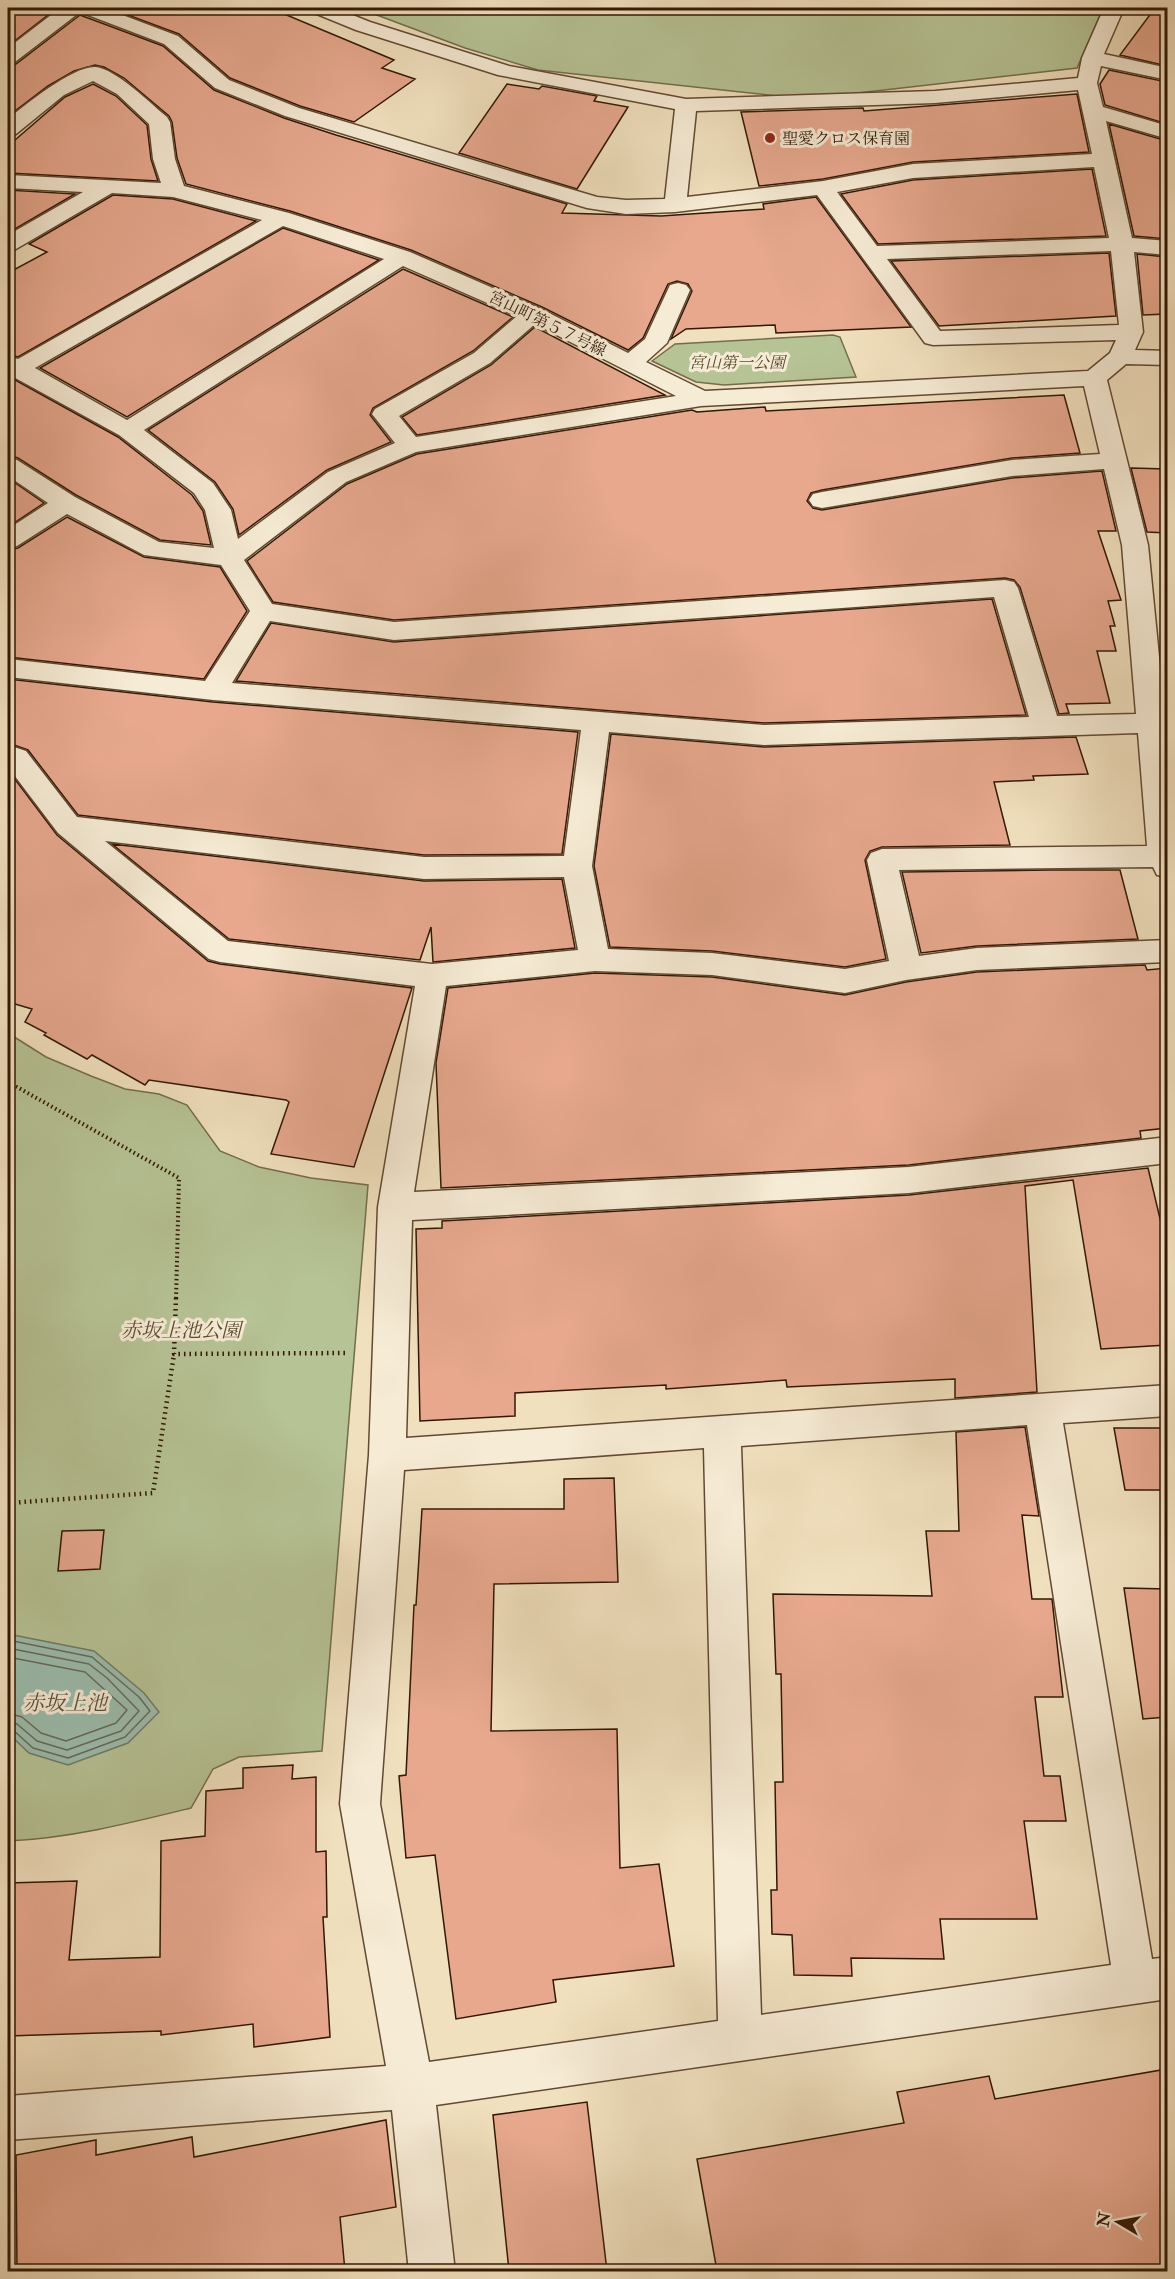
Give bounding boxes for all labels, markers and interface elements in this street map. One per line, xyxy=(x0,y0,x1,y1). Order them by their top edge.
place label: 聖愛クロス保育園 xyxy=(782,129,910,149)
marker: 聖愛クロス保育園 xyxy=(763,131,777,145)
street label: 宮山町第５７号線 xyxy=(486,287,609,361)
park label: 宮山第一公園 xyxy=(689,353,788,373)
park label: 赤坂上池公園 xyxy=(121,1318,244,1343)
water label: 赤坂上池 xyxy=(23,1690,109,1717)
north arrow xyxy=(1088,2192,1148,2252)
text: N xyxy=(1093,2210,1115,2229)

